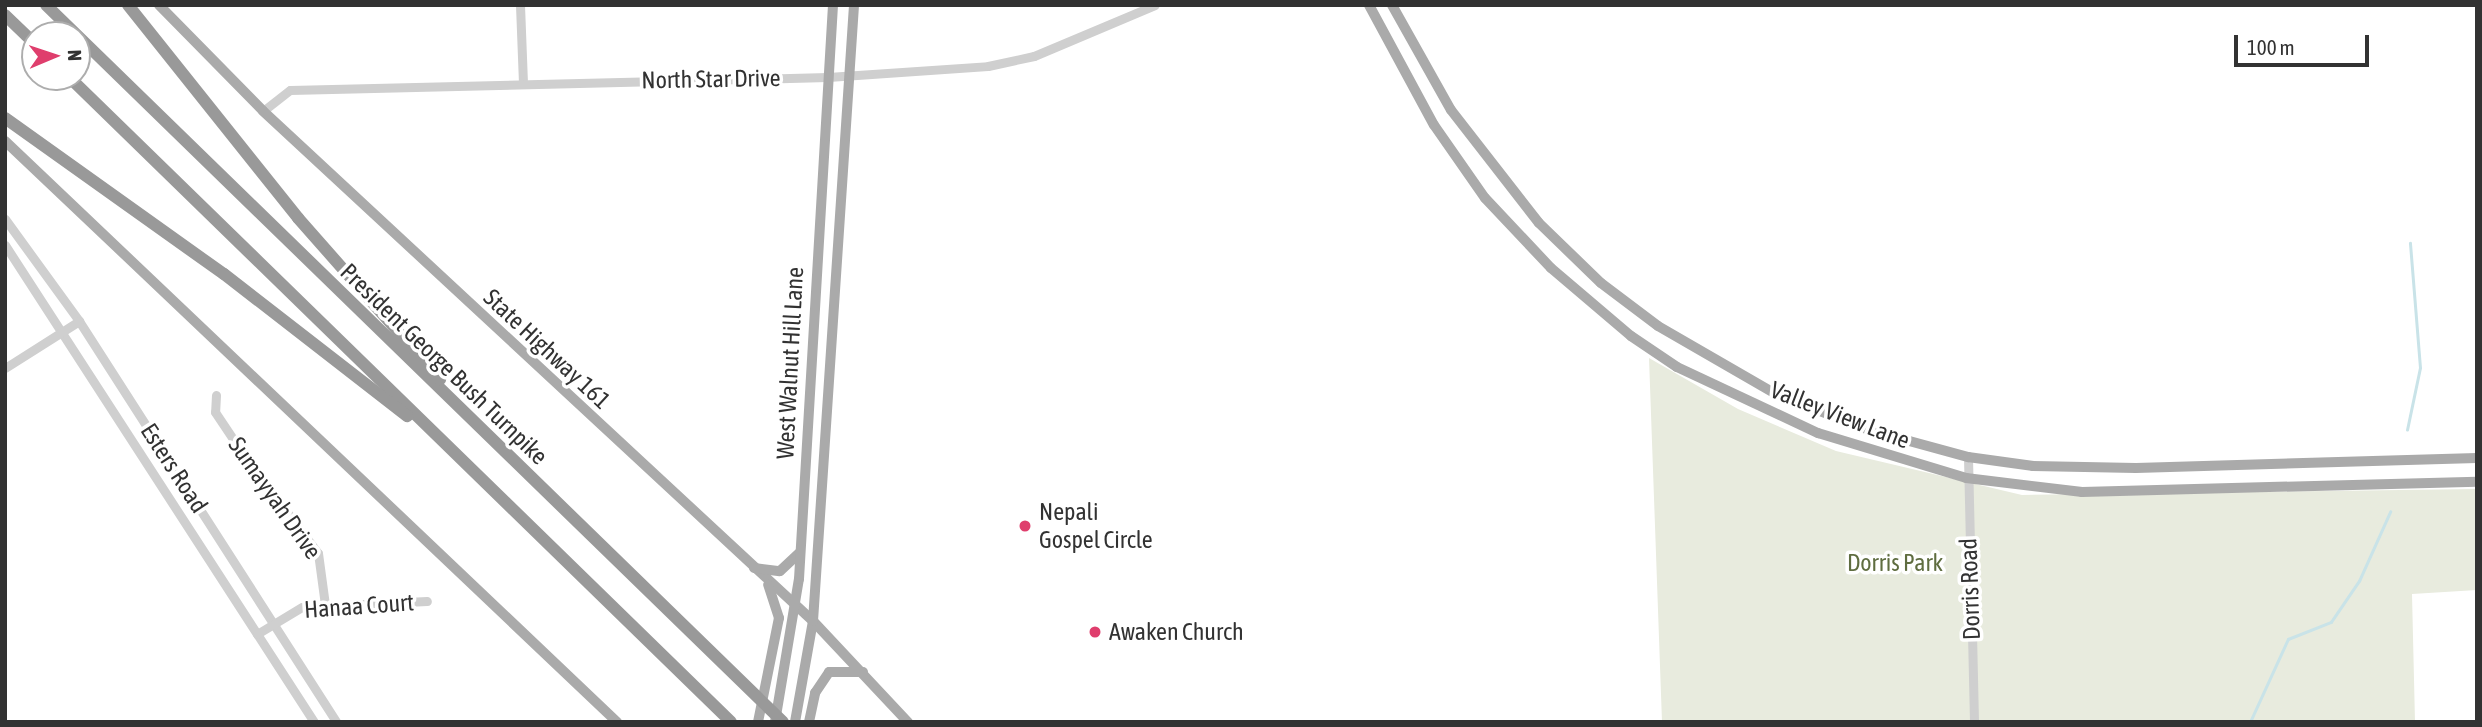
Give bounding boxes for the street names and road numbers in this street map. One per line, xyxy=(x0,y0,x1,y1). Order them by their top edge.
street label: North Star Drive xyxy=(641,63,781,95)
street label: President George Bush Turnpike xyxy=(334,257,554,471)
street label: West Walnut Hill Lane xyxy=(771,266,809,460)
street label: State Highway 161 xyxy=(478,283,616,415)
street label: Valley View Lane xyxy=(1766,375,1914,455)
street label: Esters Road xyxy=(134,418,214,518)
street label: Sumayyah Drive xyxy=(222,431,328,565)
street label: Dorris Road xyxy=(1954,538,1986,640)
street label: Hanaa Court xyxy=(303,588,415,624)

